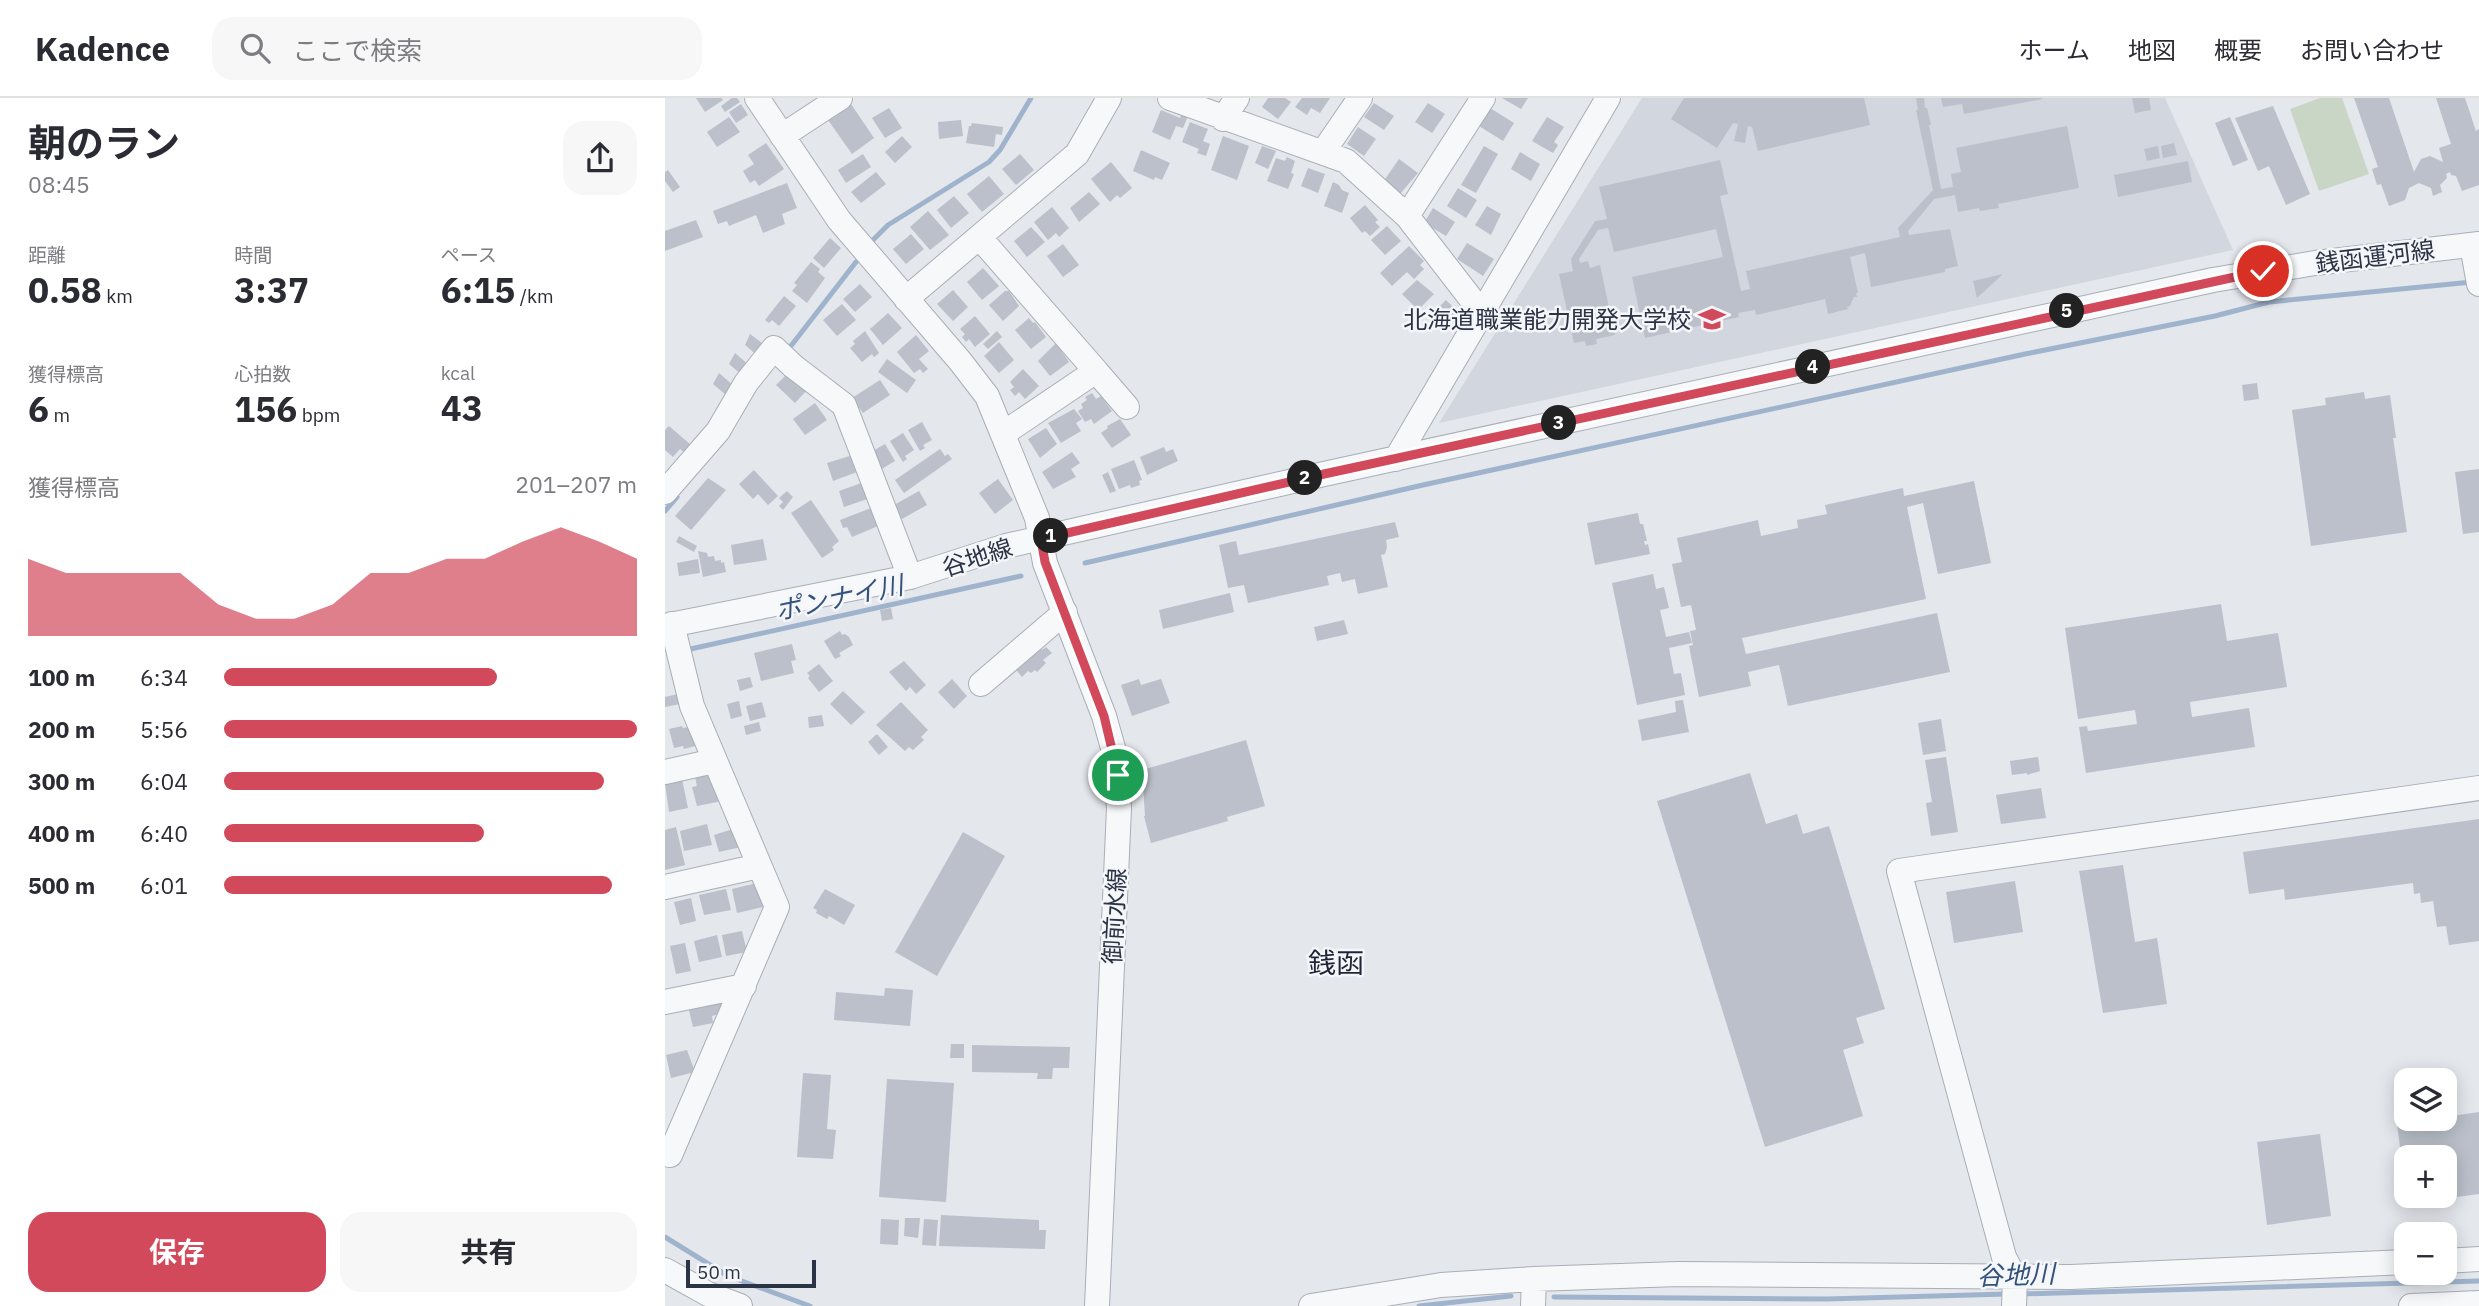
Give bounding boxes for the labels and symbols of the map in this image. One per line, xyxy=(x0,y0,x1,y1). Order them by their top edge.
street label: 銭函運河線 xyxy=(2313,233,2437,279)
pin xyxy=(2233,241,2293,301)
pin: 5 xyxy=(2049,294,2085,328)
place label: 北海道職業能力開発大学校 xyxy=(1403,303,1691,335)
school or university icon: 北海道職業能力開発大学校 xyxy=(1697,304,1727,334)
pin: 4 xyxy=(1795,350,1831,384)
pin: 3 xyxy=(1541,406,1577,440)
pin: 2 xyxy=(1287,460,1323,496)
pin: 1 xyxy=(1033,518,1069,554)
street label: 谷地線 xyxy=(938,531,1016,583)
water label: ポンナイ川 xyxy=(772,566,909,627)
pin xyxy=(1088,745,1148,805)
street label: 御前水線 xyxy=(1096,867,1132,965)
district label: 銭函 xyxy=(1308,944,1364,981)
water label: 谷地川 xyxy=(1976,1256,2059,1292)
scale bar xyxy=(686,1257,815,1289)

